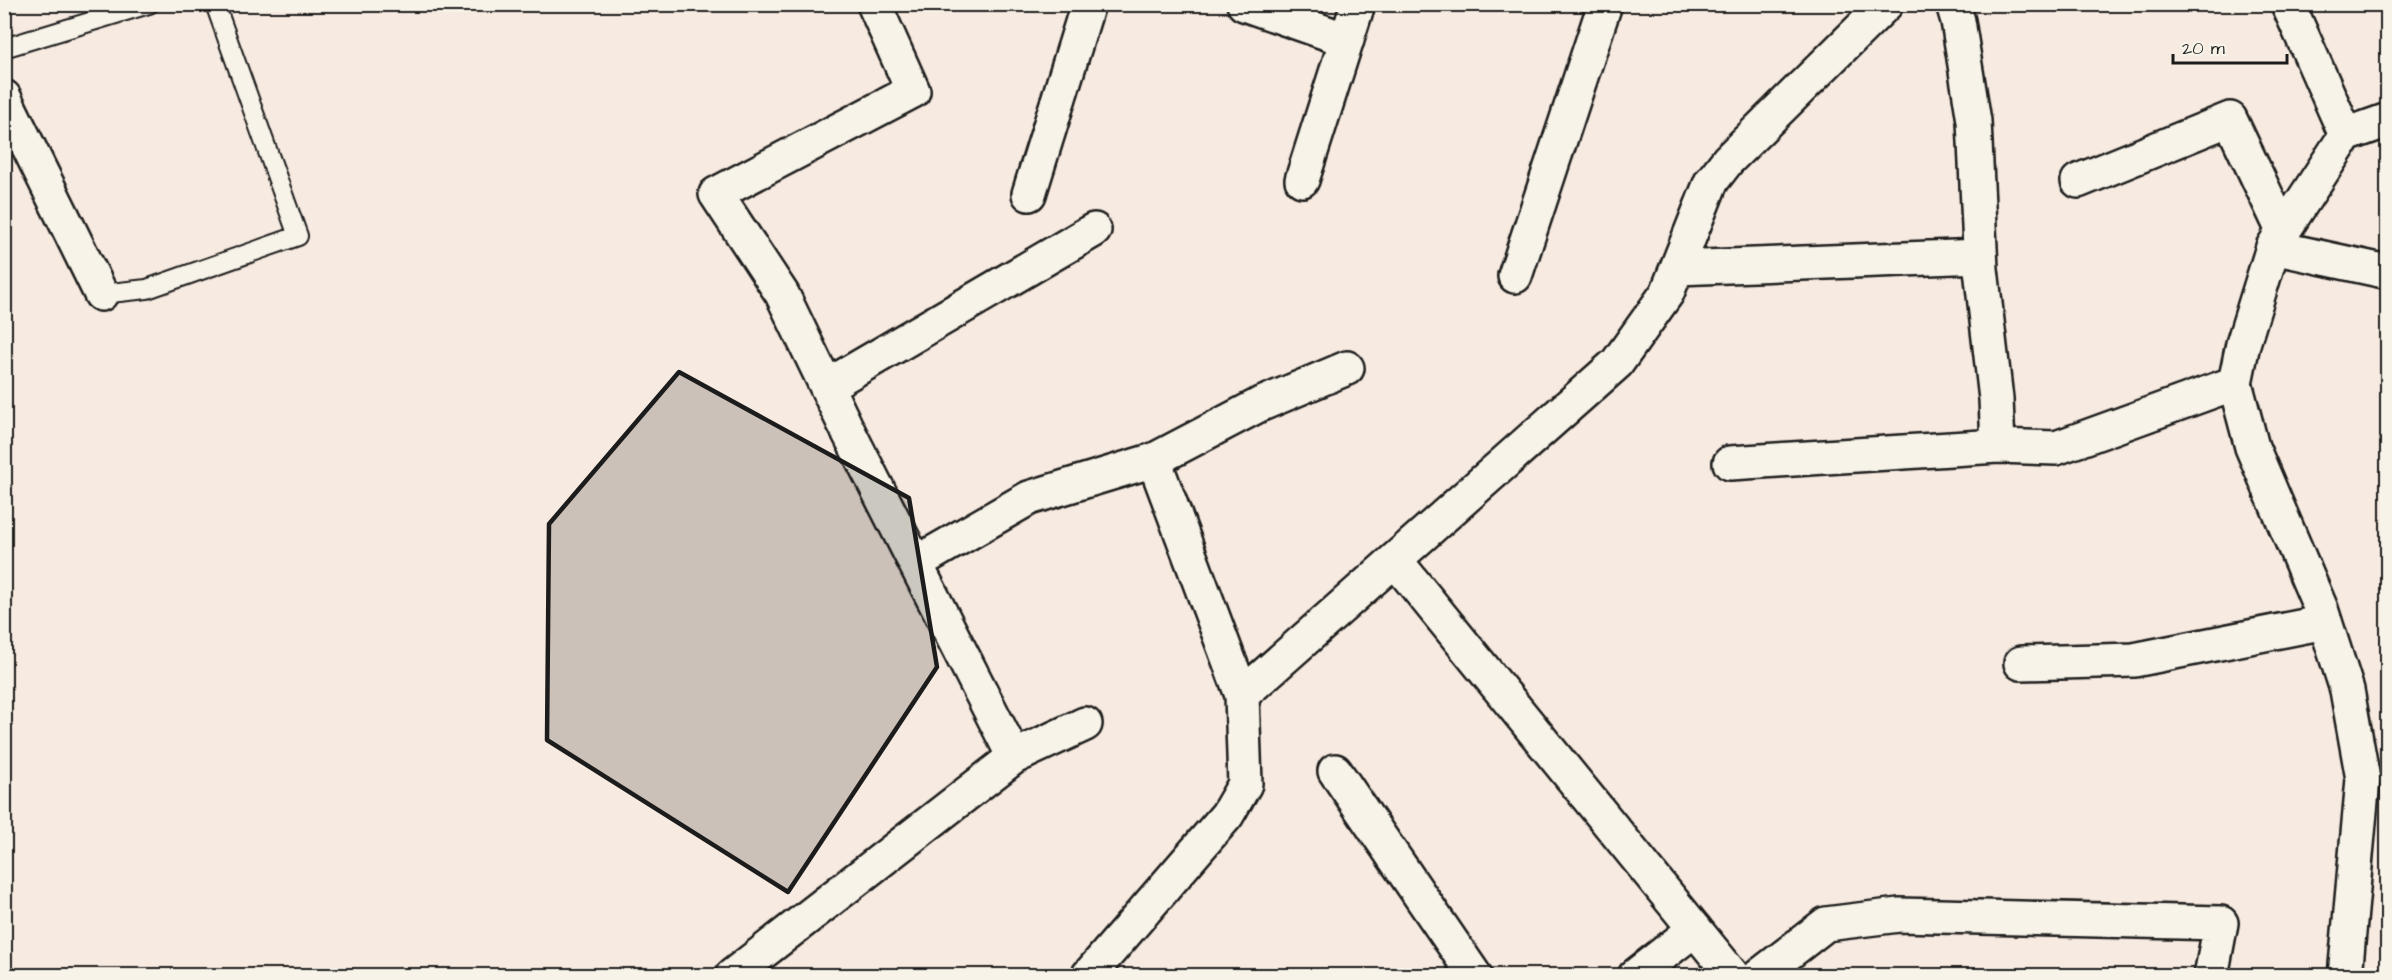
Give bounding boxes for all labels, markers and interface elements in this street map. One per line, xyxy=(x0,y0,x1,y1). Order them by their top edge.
scale bar xyxy=(2173,27,2287,65)
text: 20 m xyxy=(2182,36,2225,61)

